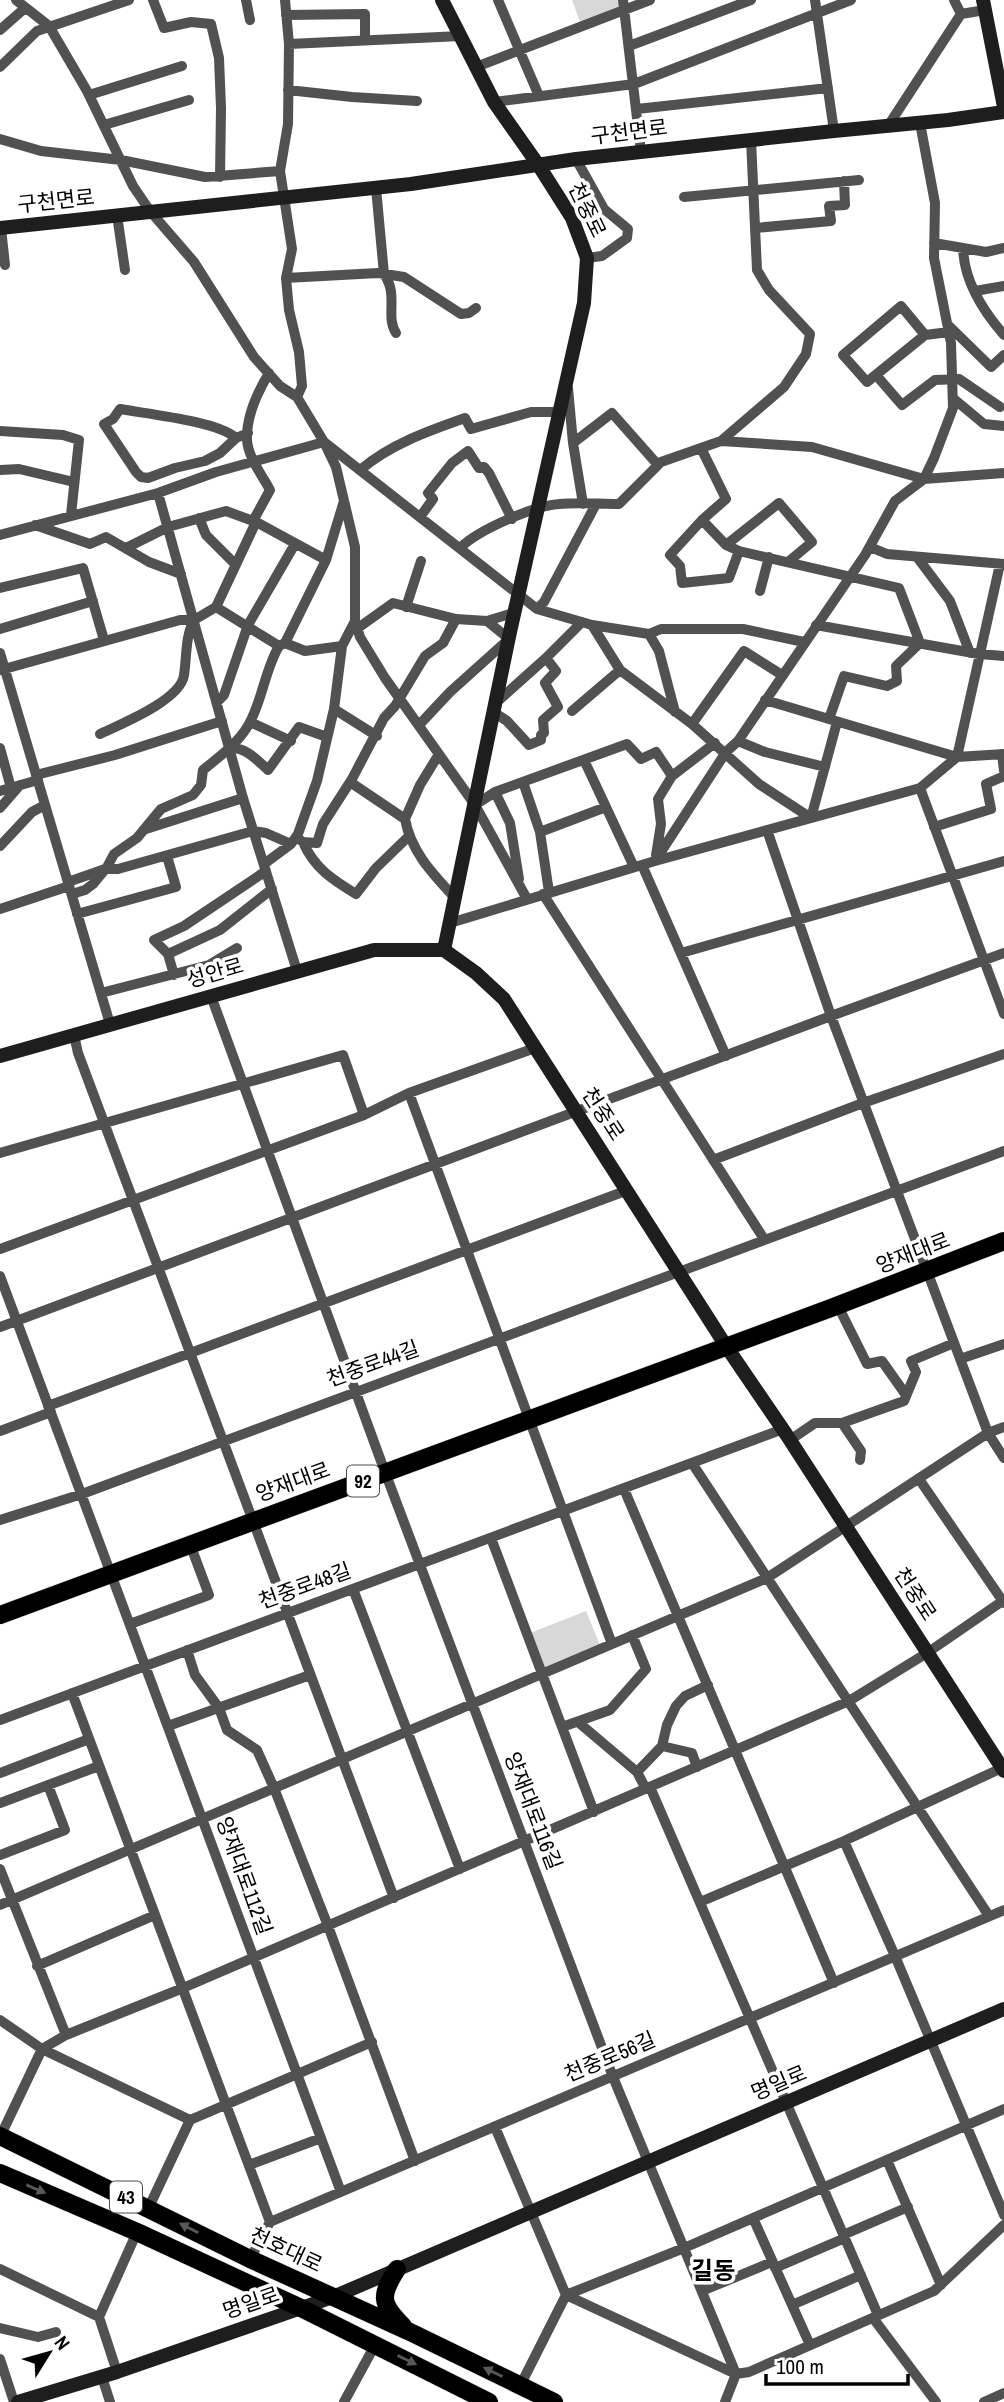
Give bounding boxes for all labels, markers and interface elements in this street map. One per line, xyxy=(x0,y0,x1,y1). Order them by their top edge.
street label: 구천면로 xyxy=(589,112,669,151)
street label: 천중로 xyxy=(562,177,613,242)
street label: 구천면로 xyxy=(16,182,96,219)
street label: 성안로 xyxy=(183,951,247,994)
street label: 천중로 xyxy=(575,1082,631,1146)
street label: 양재대로 xyxy=(872,1225,954,1280)
street label: 천중로44길 xyxy=(323,1333,423,1394)
street label: 양재대로 xyxy=(252,1455,334,1508)
road number: 92 xyxy=(347,1466,379,1497)
street label: 천중로48길 xyxy=(255,1555,355,1616)
street label: 천중로 xyxy=(887,1562,943,1626)
street label: 양재대로116길 xyxy=(498,1748,569,1874)
street label: 양재대로112길 xyxy=(210,1813,279,1939)
street label: 천중로56길 xyxy=(560,2024,660,2089)
street label: 명일로 xyxy=(746,2058,811,2107)
road number: 43 xyxy=(110,2182,142,2212)
one-way arrow xyxy=(26,2184,47,2195)
street label: 천호대로 xyxy=(245,2220,327,2279)
one-way arrow xyxy=(179,2223,199,2234)
district label: 길동 xyxy=(691,2254,735,2286)
street label: 명일로 xyxy=(219,2279,283,2326)
north arrow xyxy=(14,2318,84,2388)
text: N xyxy=(49,2330,76,2355)
scale bar xyxy=(766,2342,908,2386)
text: 100 m xyxy=(776,2352,824,2381)
one-way arrow xyxy=(397,2354,417,2365)
one-way arrow xyxy=(483,2367,503,2378)

